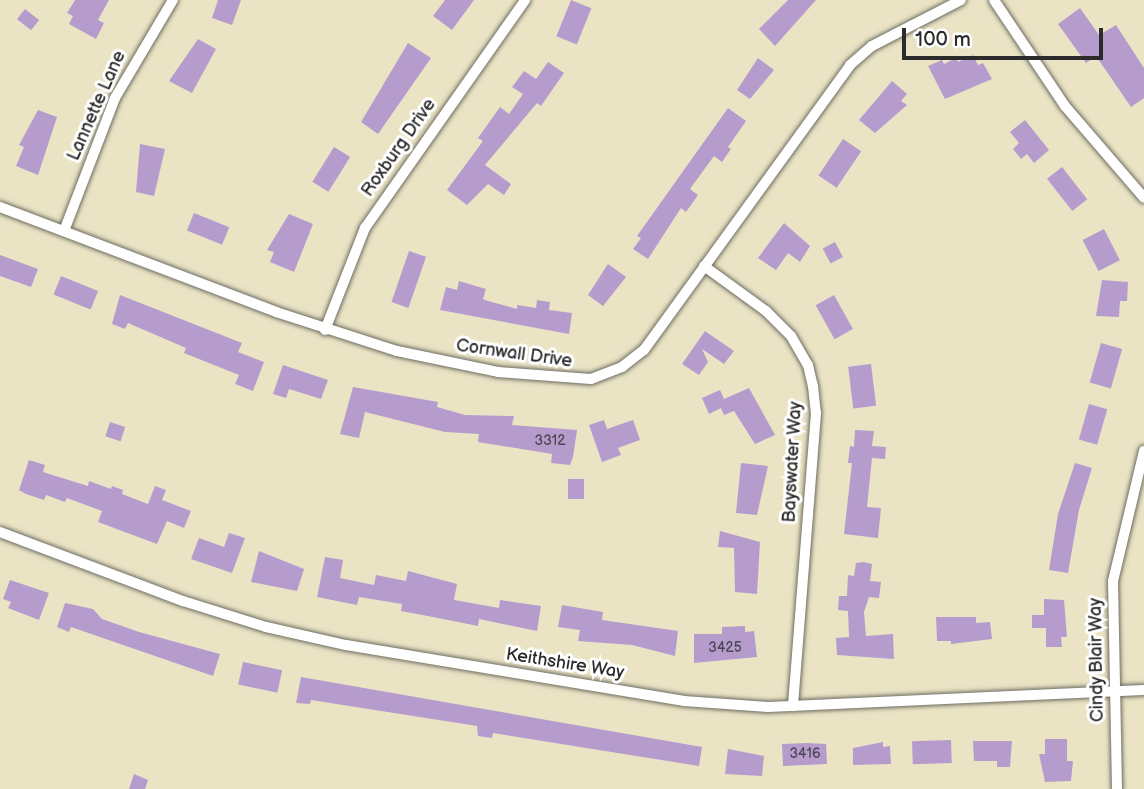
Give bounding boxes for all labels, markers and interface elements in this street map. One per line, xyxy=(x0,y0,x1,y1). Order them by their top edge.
scale bar xyxy=(906,14,1107,58)
text: 100 m xyxy=(915,27,971,52)
street label: Lannette Lane xyxy=(63,48,131,164)
street label: Roxburg Drive xyxy=(357,95,441,201)
street label: Cornwall Drive xyxy=(455,335,573,373)
street label: Bayswater Way xyxy=(779,400,807,524)
house number: 3312 xyxy=(535,433,565,449)
street label: Cindy Blair Way xyxy=(1085,597,1109,723)
house number: 3425 xyxy=(708,640,742,656)
street label: Keithshire Way xyxy=(504,644,626,684)
house number: 3416 xyxy=(789,746,821,762)

